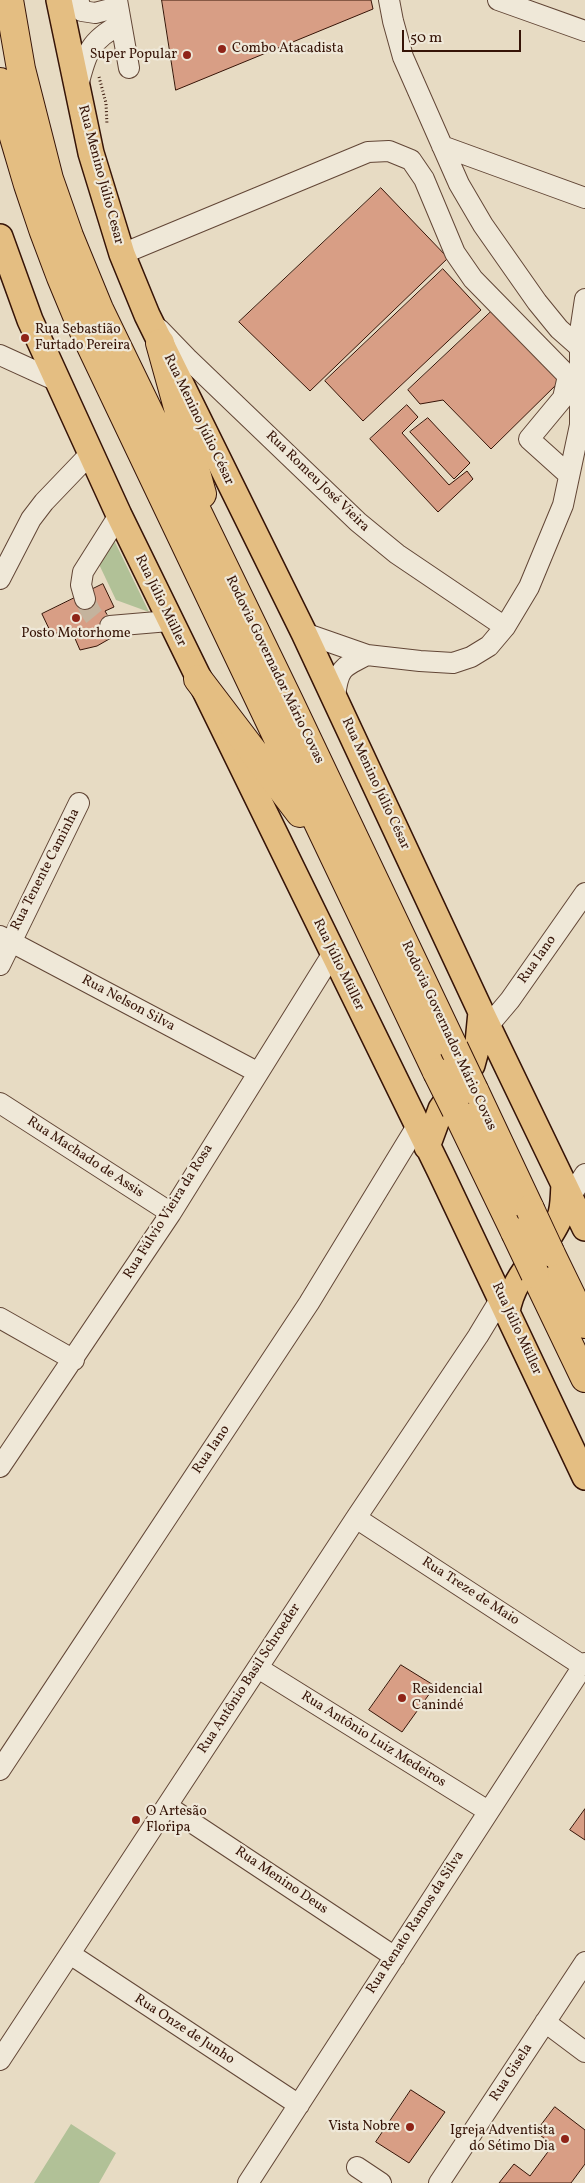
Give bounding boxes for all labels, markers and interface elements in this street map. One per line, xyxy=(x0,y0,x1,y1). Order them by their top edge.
scale bar xyxy=(405,20,524,52)
text: 50 m xyxy=(410,28,442,49)
place label: Combo Atacadista xyxy=(232,41,344,57)
marker: Combo Atacadista xyxy=(216,43,228,55)
place label: Super Popular xyxy=(90,47,177,63)
marker: Super Popular xyxy=(181,49,193,61)
street label: Rua Menino Júlio Cesar xyxy=(73,103,127,247)
place label: Rua Sebastião Furtado Pereira xyxy=(35,322,130,354)
marker: Rua Sebastião Furtado Pereira xyxy=(19,332,31,344)
street label: Rua Menino Júlio César xyxy=(159,352,237,488)
street label: Rua Romeu José Vieira xyxy=(262,428,372,536)
street label: Rua Júlio Müller xyxy=(131,552,189,650)
street label: Rodovia Governador Mário Covas xyxy=(221,573,327,767)
marker: Posto Motorhome xyxy=(70,612,82,624)
place label: Posto Motorhome xyxy=(21,626,131,642)
street label: Rua Menino Júlio César xyxy=(337,715,413,853)
street label: Rua Tenente Caminha xyxy=(8,806,84,934)
street label: Rua Júlio Müller xyxy=(309,916,367,1014)
street label: Rua Iano xyxy=(515,933,561,987)
street label: Rodovia Governador Mário Covas xyxy=(397,939,499,1133)
street label: Rua Nelson Silva xyxy=(78,972,178,1036)
street label: Rua Machado de Assis xyxy=(23,1114,147,1202)
street label: Rua Fúlvio Vieira da Rosa xyxy=(121,1142,217,1282)
street label: Rua Júlio Müller xyxy=(487,1280,545,1378)
street label: Rua Iano xyxy=(190,1423,234,1477)
street label: Rua Treze de Maio xyxy=(418,1554,522,1630)
street label: Rua Antônio Basil Schroeder xyxy=(195,1601,305,1757)
place label: Residencial Canindé xyxy=(412,1682,483,1714)
street label: Rua Antônio Luiz Medeiros xyxy=(297,1688,449,1792)
marker: Residencial Canindé xyxy=(396,1692,408,1704)
place label: O Artesão Floripa xyxy=(146,1804,207,1836)
marker: O Artesão Floripa xyxy=(130,1814,142,1826)
street label: Rua Menino Deus xyxy=(231,1844,331,1918)
street label: Rua Renato Ramos da Silva xyxy=(364,1849,468,1997)
street label: Rua Onze de Junho xyxy=(131,1991,237,2069)
street label: Rua Gisela xyxy=(487,2041,537,2105)
place label: Vista Nobre xyxy=(328,2119,400,2135)
marker: Vista Nobre xyxy=(404,2121,416,2133)
place label: Igreja Adventista do Sétimo Dia xyxy=(450,2123,555,2156)
marker: Igreja Adventista do Sétimo Dia xyxy=(559,2133,571,2145)

